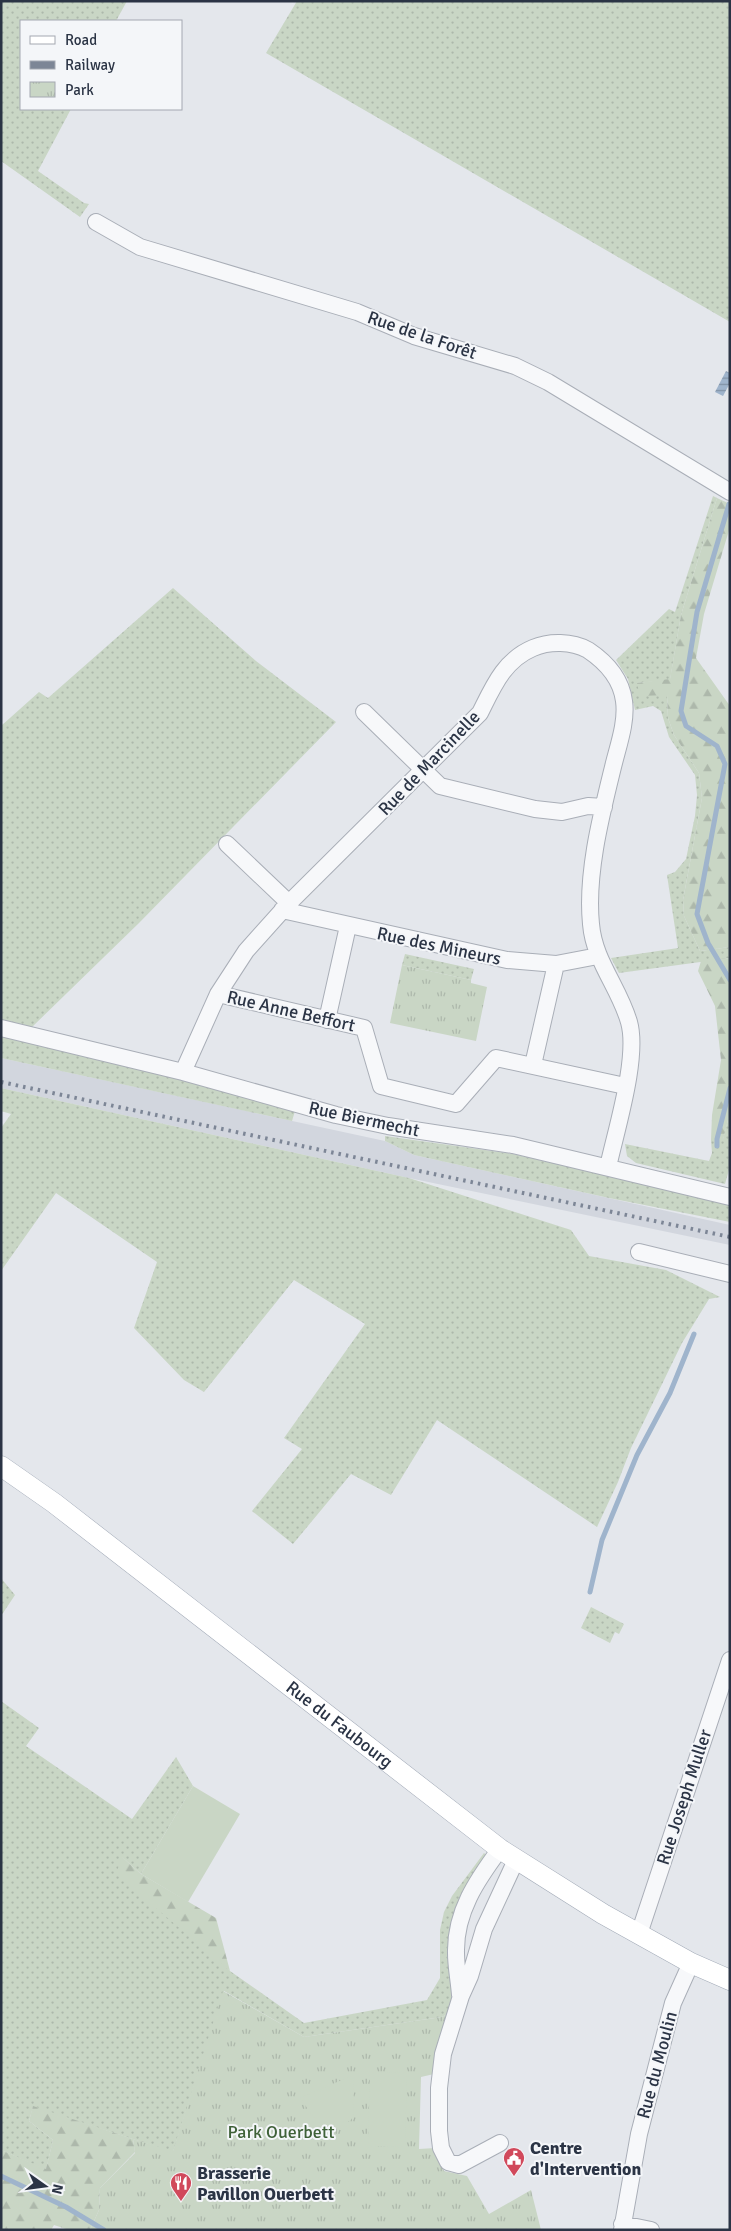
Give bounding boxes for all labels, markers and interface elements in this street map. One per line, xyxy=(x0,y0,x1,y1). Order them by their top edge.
legend xyxy=(20,20,182,110)
text: Road xyxy=(65,31,97,49)
text: Railway xyxy=(65,56,115,74)
text: Park xyxy=(65,81,94,99)
street label: Rue de la Forêt xyxy=(365,306,479,364)
street label: Rue de Marcinelle xyxy=(373,706,485,820)
street label: Rue des Mineurs xyxy=(375,922,503,970)
street label: Rue Anne Beffort xyxy=(225,986,357,1036)
street label: Rue Biermecht xyxy=(307,1097,421,1141)
street label: Rue du Faubourg xyxy=(282,1676,397,1773)
street label: Rue Joseph Muller xyxy=(652,1726,716,1867)
street label: Rue du Moulin xyxy=(632,2009,682,2121)
park label: Park Ouerbett xyxy=(228,2121,334,2143)
place label: Centre d'Intervention xyxy=(530,2137,641,2180)
public building icon: Centre d'Intervention xyxy=(502,2146,526,2177)
north arrow xyxy=(20,2161,70,2211)
place label: Brasserie Pavillon Ouerbett xyxy=(197,2162,334,2205)
restaurant icon: Brasserie Pavillon Ouerbett xyxy=(169,2171,193,2202)
text: N xyxy=(48,2182,67,2196)

